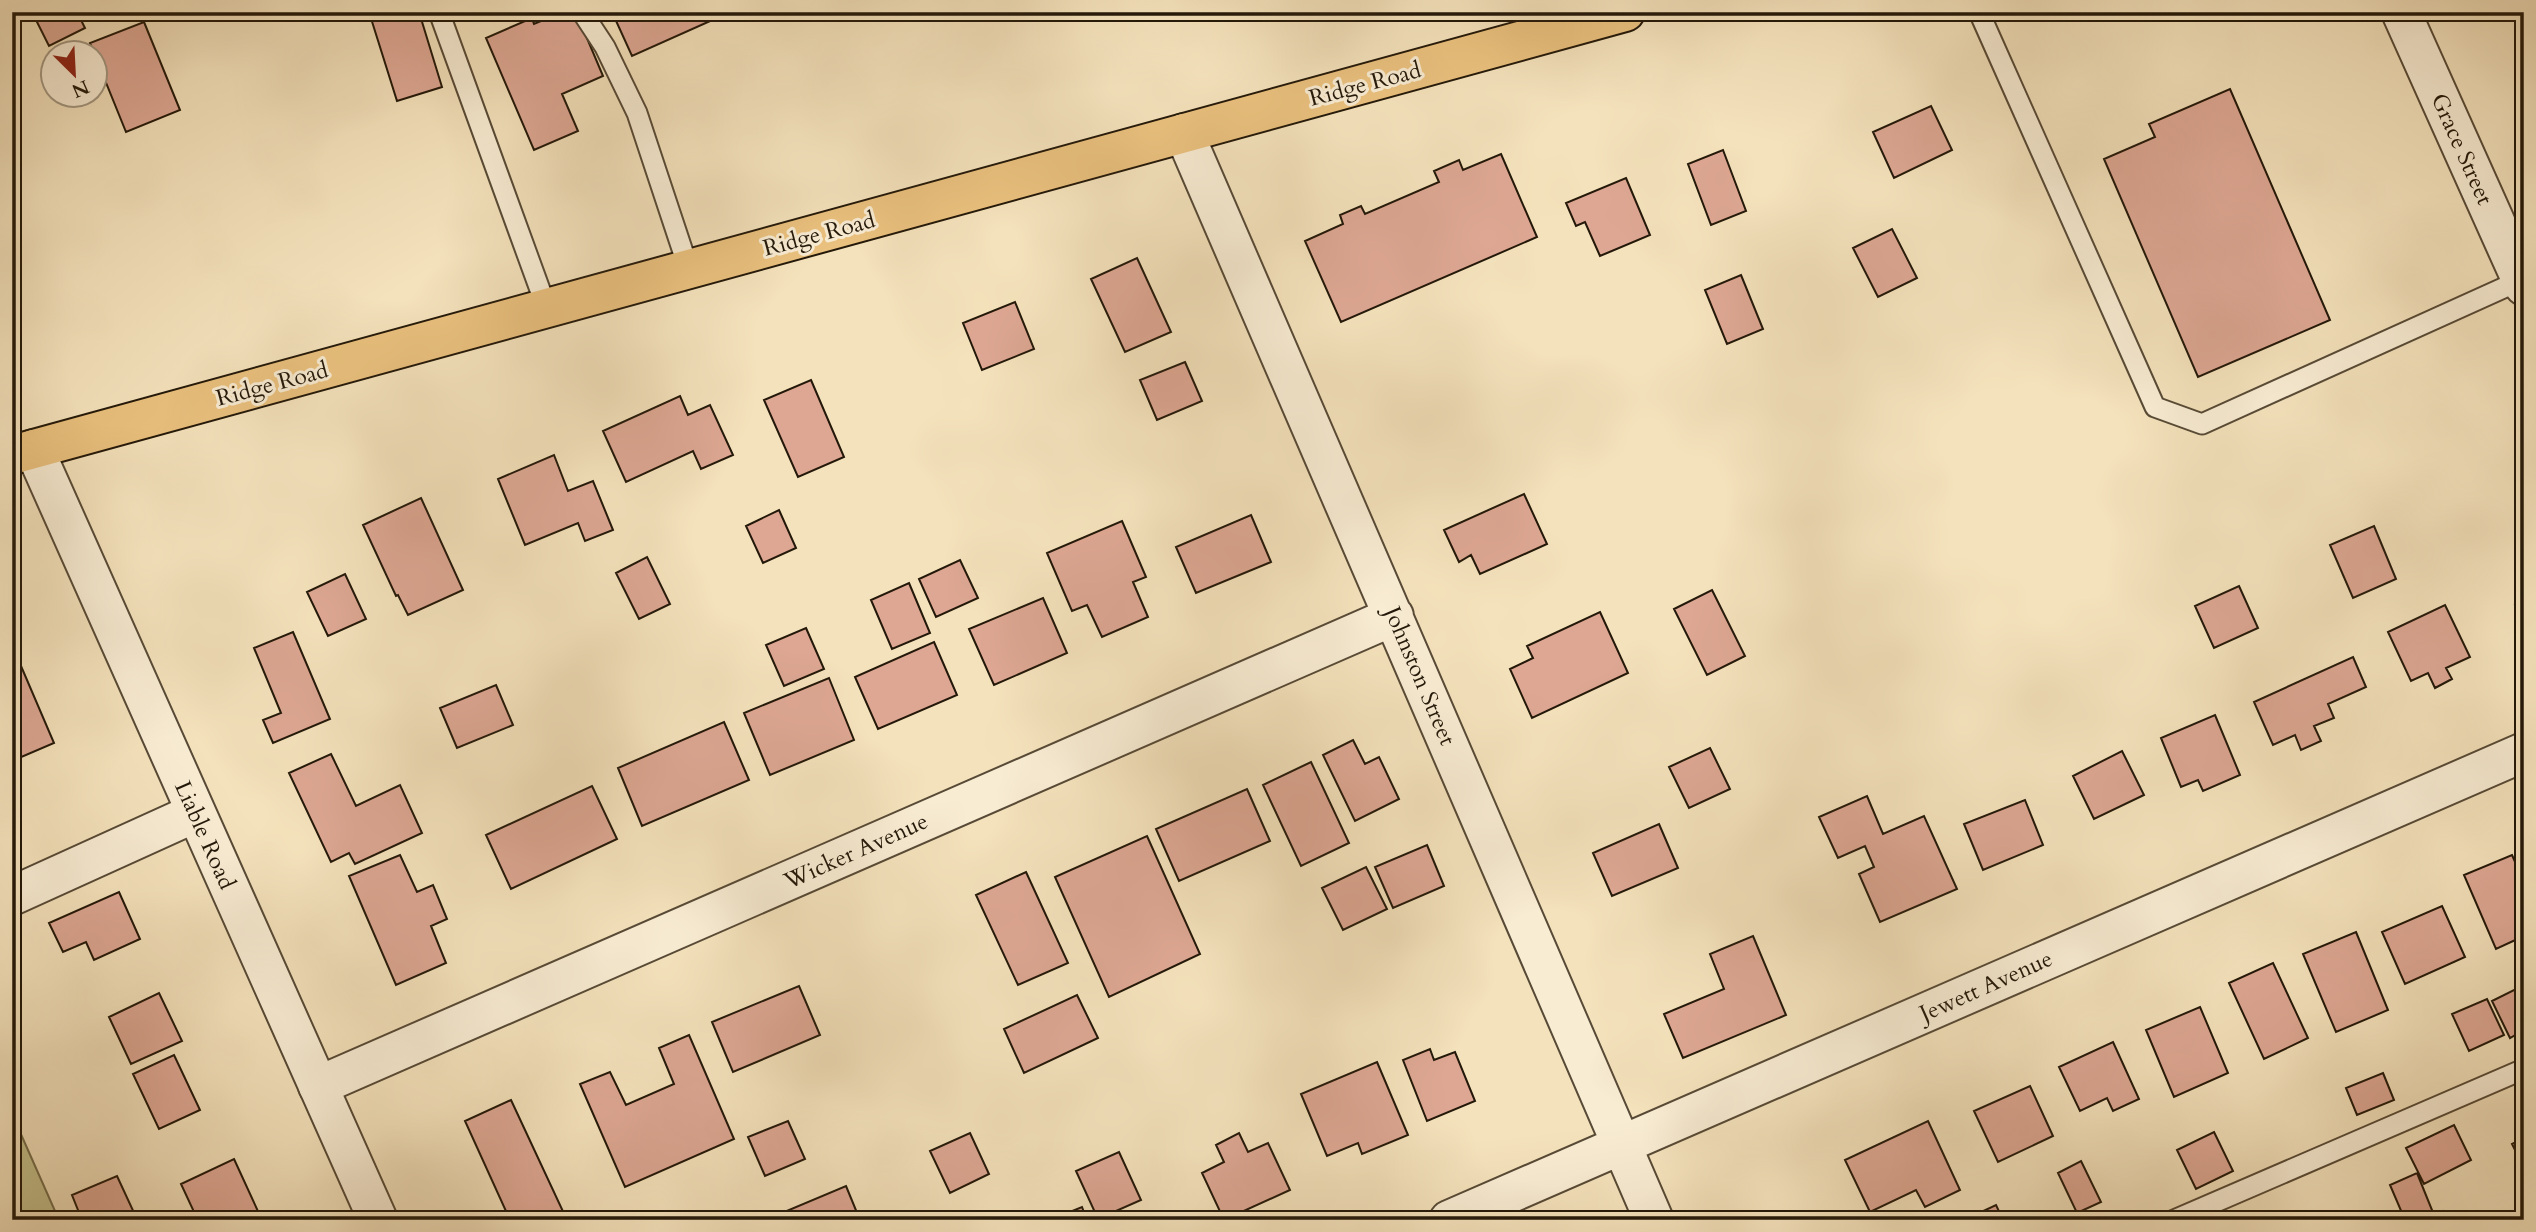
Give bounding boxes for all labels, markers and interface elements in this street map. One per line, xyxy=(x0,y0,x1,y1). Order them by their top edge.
north arrow xyxy=(38,38,108,108)
street label: Ridge Road xyxy=(1306,54,1425,114)
text: N xyxy=(67,73,93,104)
street label: Grace Street xyxy=(2424,88,2500,210)
street label: Ridge Road xyxy=(760,204,879,264)
street label: Ridge Road xyxy=(213,354,332,414)
street label: Johnston Street xyxy=(1376,599,1463,750)
street label: Liable Road xyxy=(167,776,243,895)
street label: Wicker Avenue xyxy=(778,805,933,897)
street label: Jewett Avenue xyxy=(1912,943,2057,1030)

